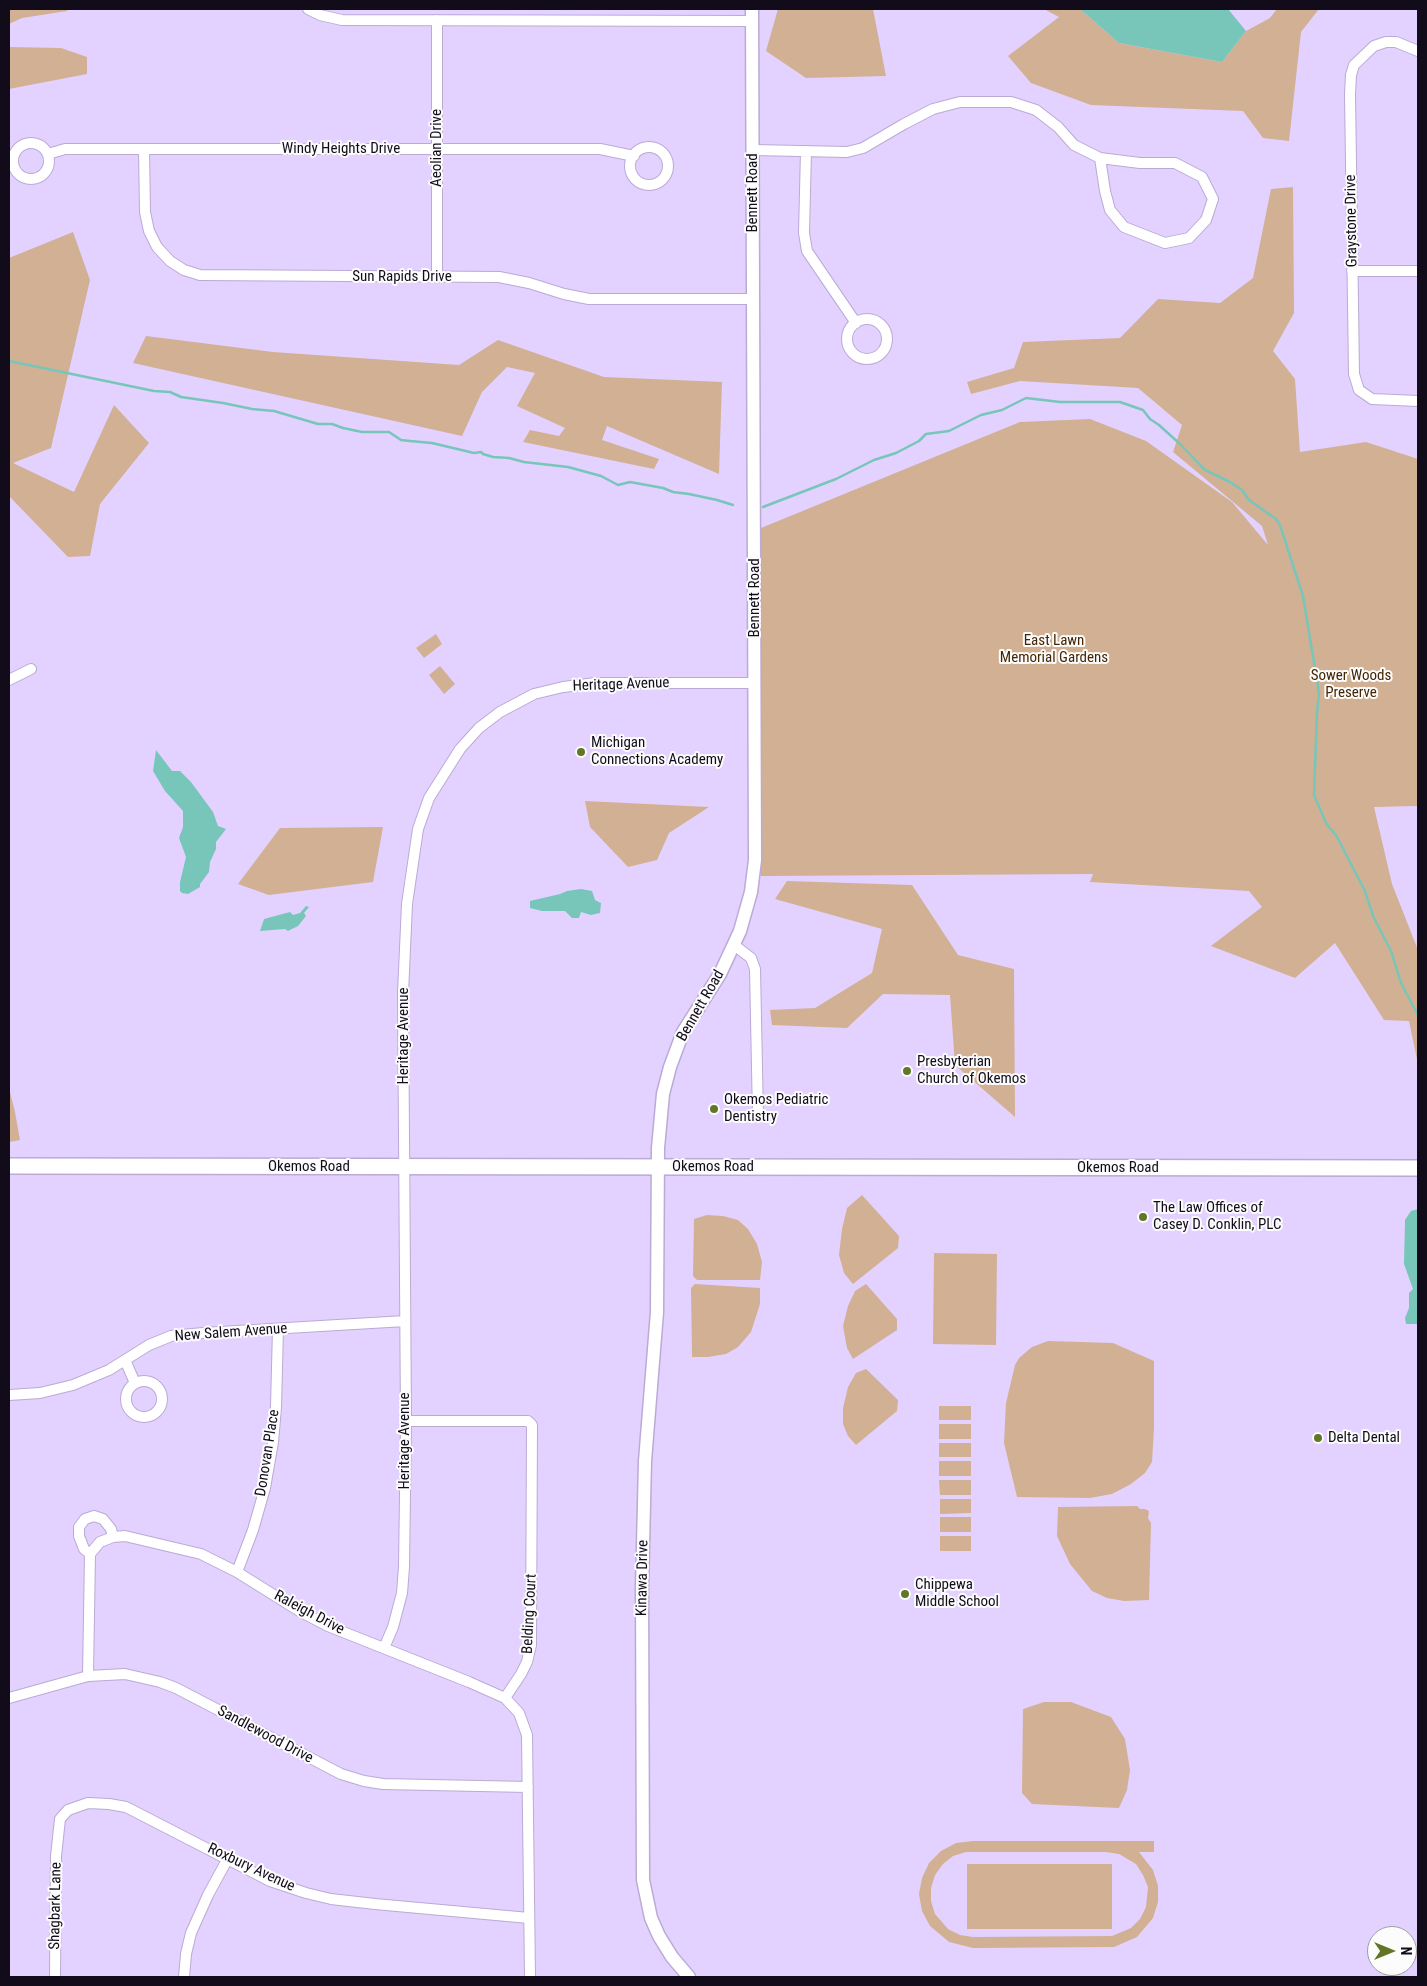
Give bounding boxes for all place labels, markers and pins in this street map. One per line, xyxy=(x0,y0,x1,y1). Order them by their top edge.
place label: Michigan Connections Academy xyxy=(591,734,723,769)
marker: Michigan Connections Academy xyxy=(575,746,587,758)
place label: Presbyterian Church of Okemos xyxy=(917,1053,1026,1088)
marker: Presbyterian Church of Okemos xyxy=(901,1065,913,1077)
place label: Okemos Pediatric Dentistry xyxy=(724,1091,828,1126)
marker: Okemos Pediatric Dentistry xyxy=(708,1103,720,1115)
place label: The Law Offices of Casey D. Conklin, PLC xyxy=(1153,1199,1281,1234)
marker: The Law Offices of Casey D. Conklin, PLC xyxy=(1137,1211,1149,1223)
place label: Delta Dental xyxy=(1328,1429,1400,1447)
marker: Delta Dental xyxy=(1312,1432,1324,1444)
place label: Chippewa Middle School xyxy=(915,1576,999,1611)
marker: Chippewa Middle School xyxy=(899,1588,911,1600)

